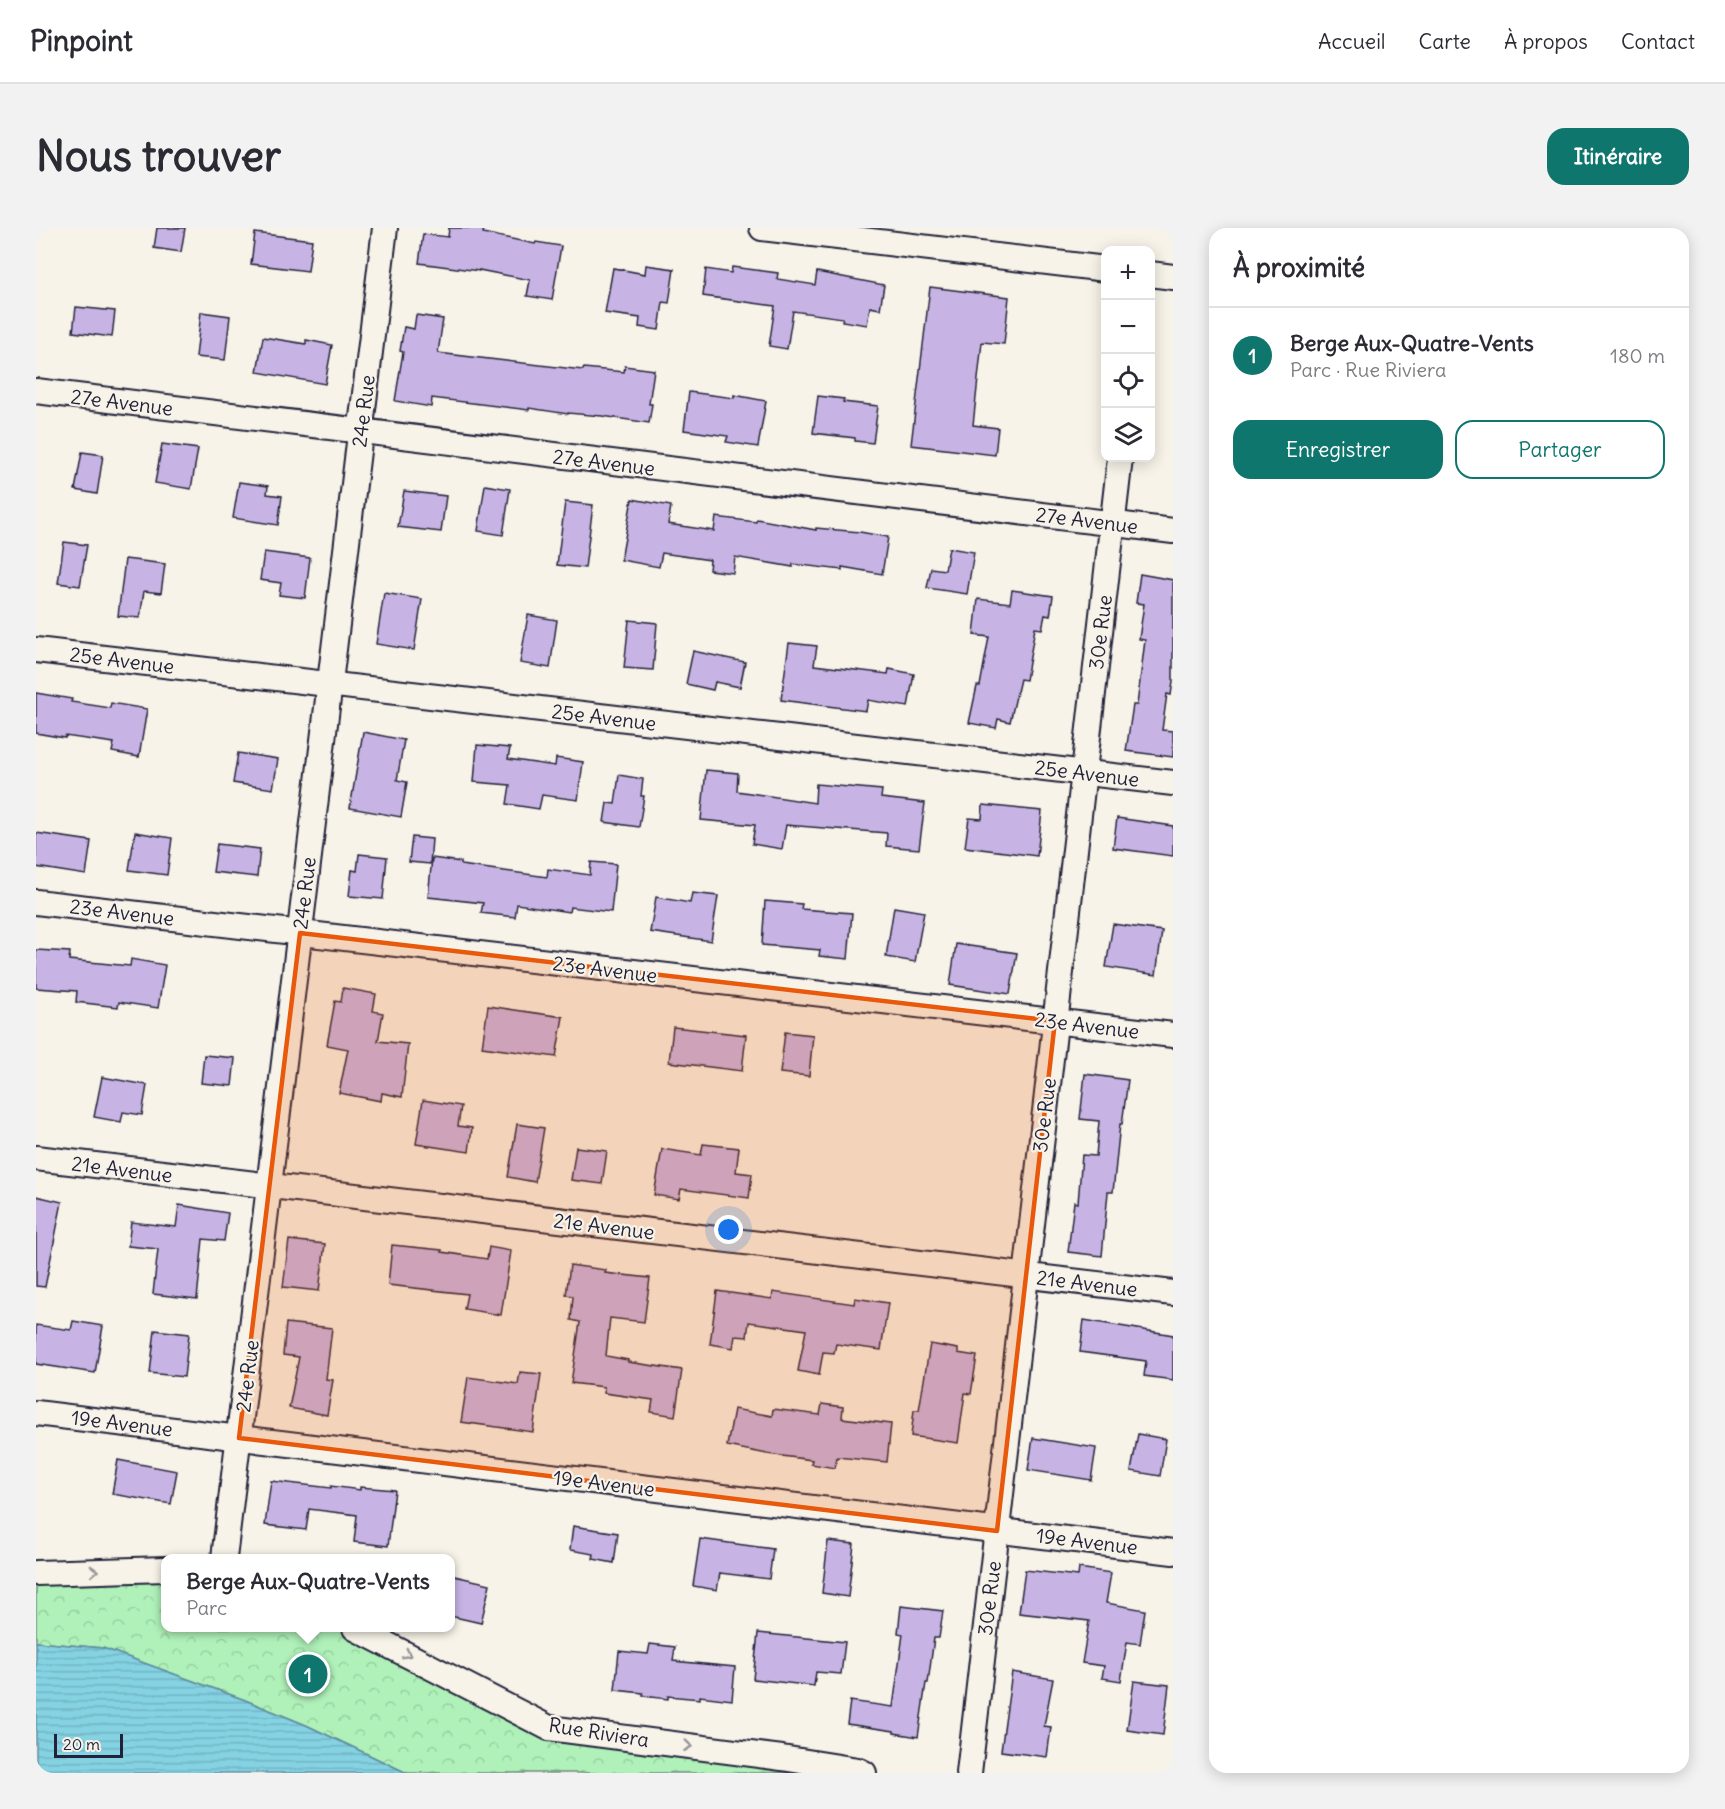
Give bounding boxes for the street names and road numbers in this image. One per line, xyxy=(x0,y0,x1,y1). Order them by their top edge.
street label: 24e Rue xyxy=(346,373,380,449)
street label: 27e Avenue xyxy=(69,383,175,421)
street label: 27e Avenue xyxy=(551,443,657,481)
street label: 27e Avenue xyxy=(1034,501,1140,539)
street label: 30e Rue xyxy=(1083,593,1117,671)
street label: 25e Avenue xyxy=(68,641,176,679)
street label: 25e Avenue xyxy=(550,698,658,736)
street label: 25e Avenue xyxy=(1033,754,1141,792)
street label: 24e Rue xyxy=(287,855,321,931)
street label: 23e Avenue xyxy=(68,893,176,931)
street label: 23e Avenue xyxy=(551,950,659,988)
street label: 23e Avenue xyxy=(1033,1006,1141,1044)
street label: 30e Rue xyxy=(1027,1076,1061,1154)
street label: 21e Avenue xyxy=(70,1150,174,1188)
street label: 21e Avenue xyxy=(552,1207,656,1245)
street label: 21e Avenue xyxy=(1035,1264,1139,1302)
street label: 24e Rue xyxy=(230,1338,264,1414)
street label: 19e Avenue xyxy=(70,1404,174,1442)
street label: 19e Avenue xyxy=(552,1464,656,1502)
street label: 19e Avenue xyxy=(1035,1522,1139,1560)
street label: 30e Rue xyxy=(972,1559,1006,1637)
street label: Rue Riviera xyxy=(547,1712,651,1752)

